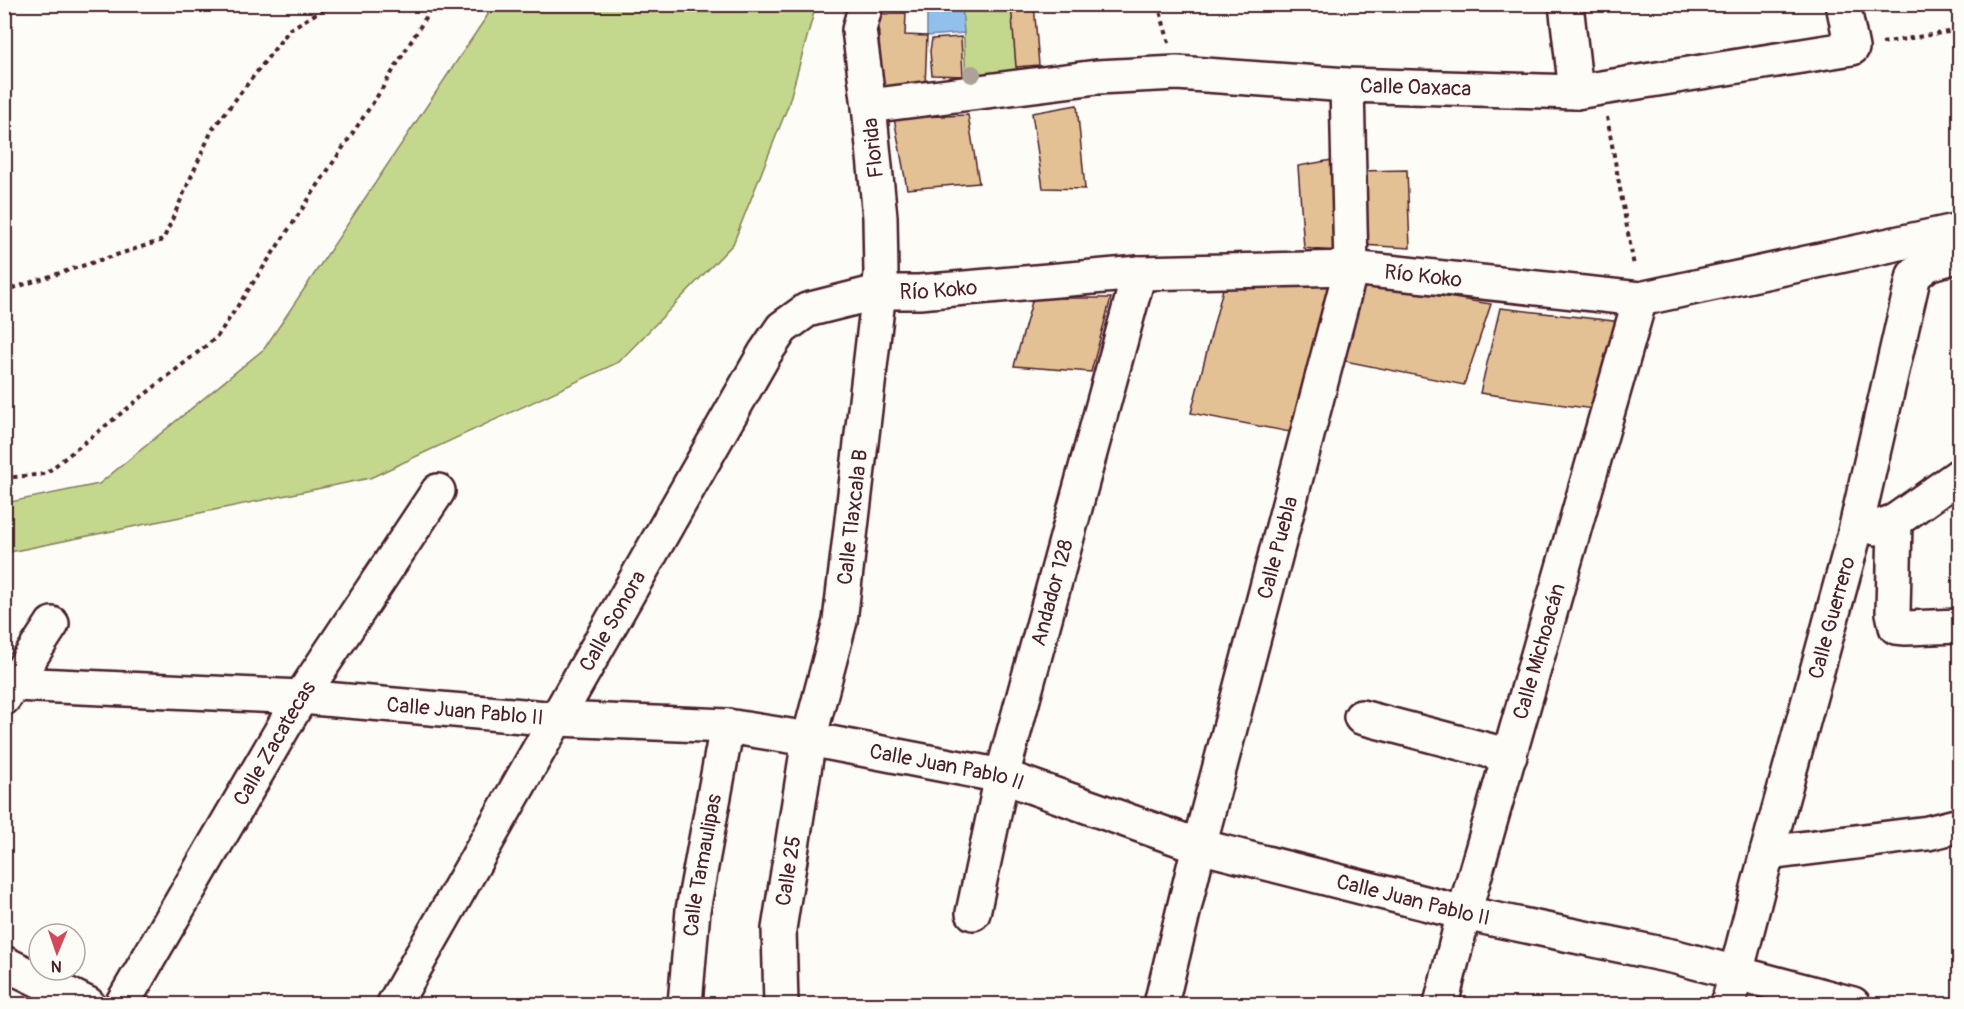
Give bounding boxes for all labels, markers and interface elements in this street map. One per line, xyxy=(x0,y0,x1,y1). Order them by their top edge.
street label: Calle Oaxaca xyxy=(1359,72,1472,103)
street label: Florida xyxy=(857,117,890,179)
street label: Río Koko xyxy=(1383,259,1463,294)
street label: Río Koko xyxy=(899,274,978,306)
street label: Calle Tlaxcala B xyxy=(831,448,874,586)
street label: Calle Puebla xyxy=(1252,493,1304,602)
street label: Andador 128 xyxy=(1025,537,1080,649)
street label: Calle Guerrero xyxy=(1802,554,1862,682)
street label: Calle Sonora xyxy=(573,566,652,676)
street label: Calle Michoacán xyxy=(1507,580,1572,723)
street label: Calle Zacatecas xyxy=(228,675,322,811)
street label: Calle Juan Pablo II xyxy=(385,691,545,732)
street label: Calle Juan Pablo II xyxy=(867,738,1028,797)
street label: Calle Tamaulipas xyxy=(678,791,728,938)
street label: Calle 25 xyxy=(770,834,808,908)
street label: Calle Juan Pablo II xyxy=(1334,868,1492,932)
north arrow xyxy=(27,922,87,982)
text: N xyxy=(51,956,62,976)

